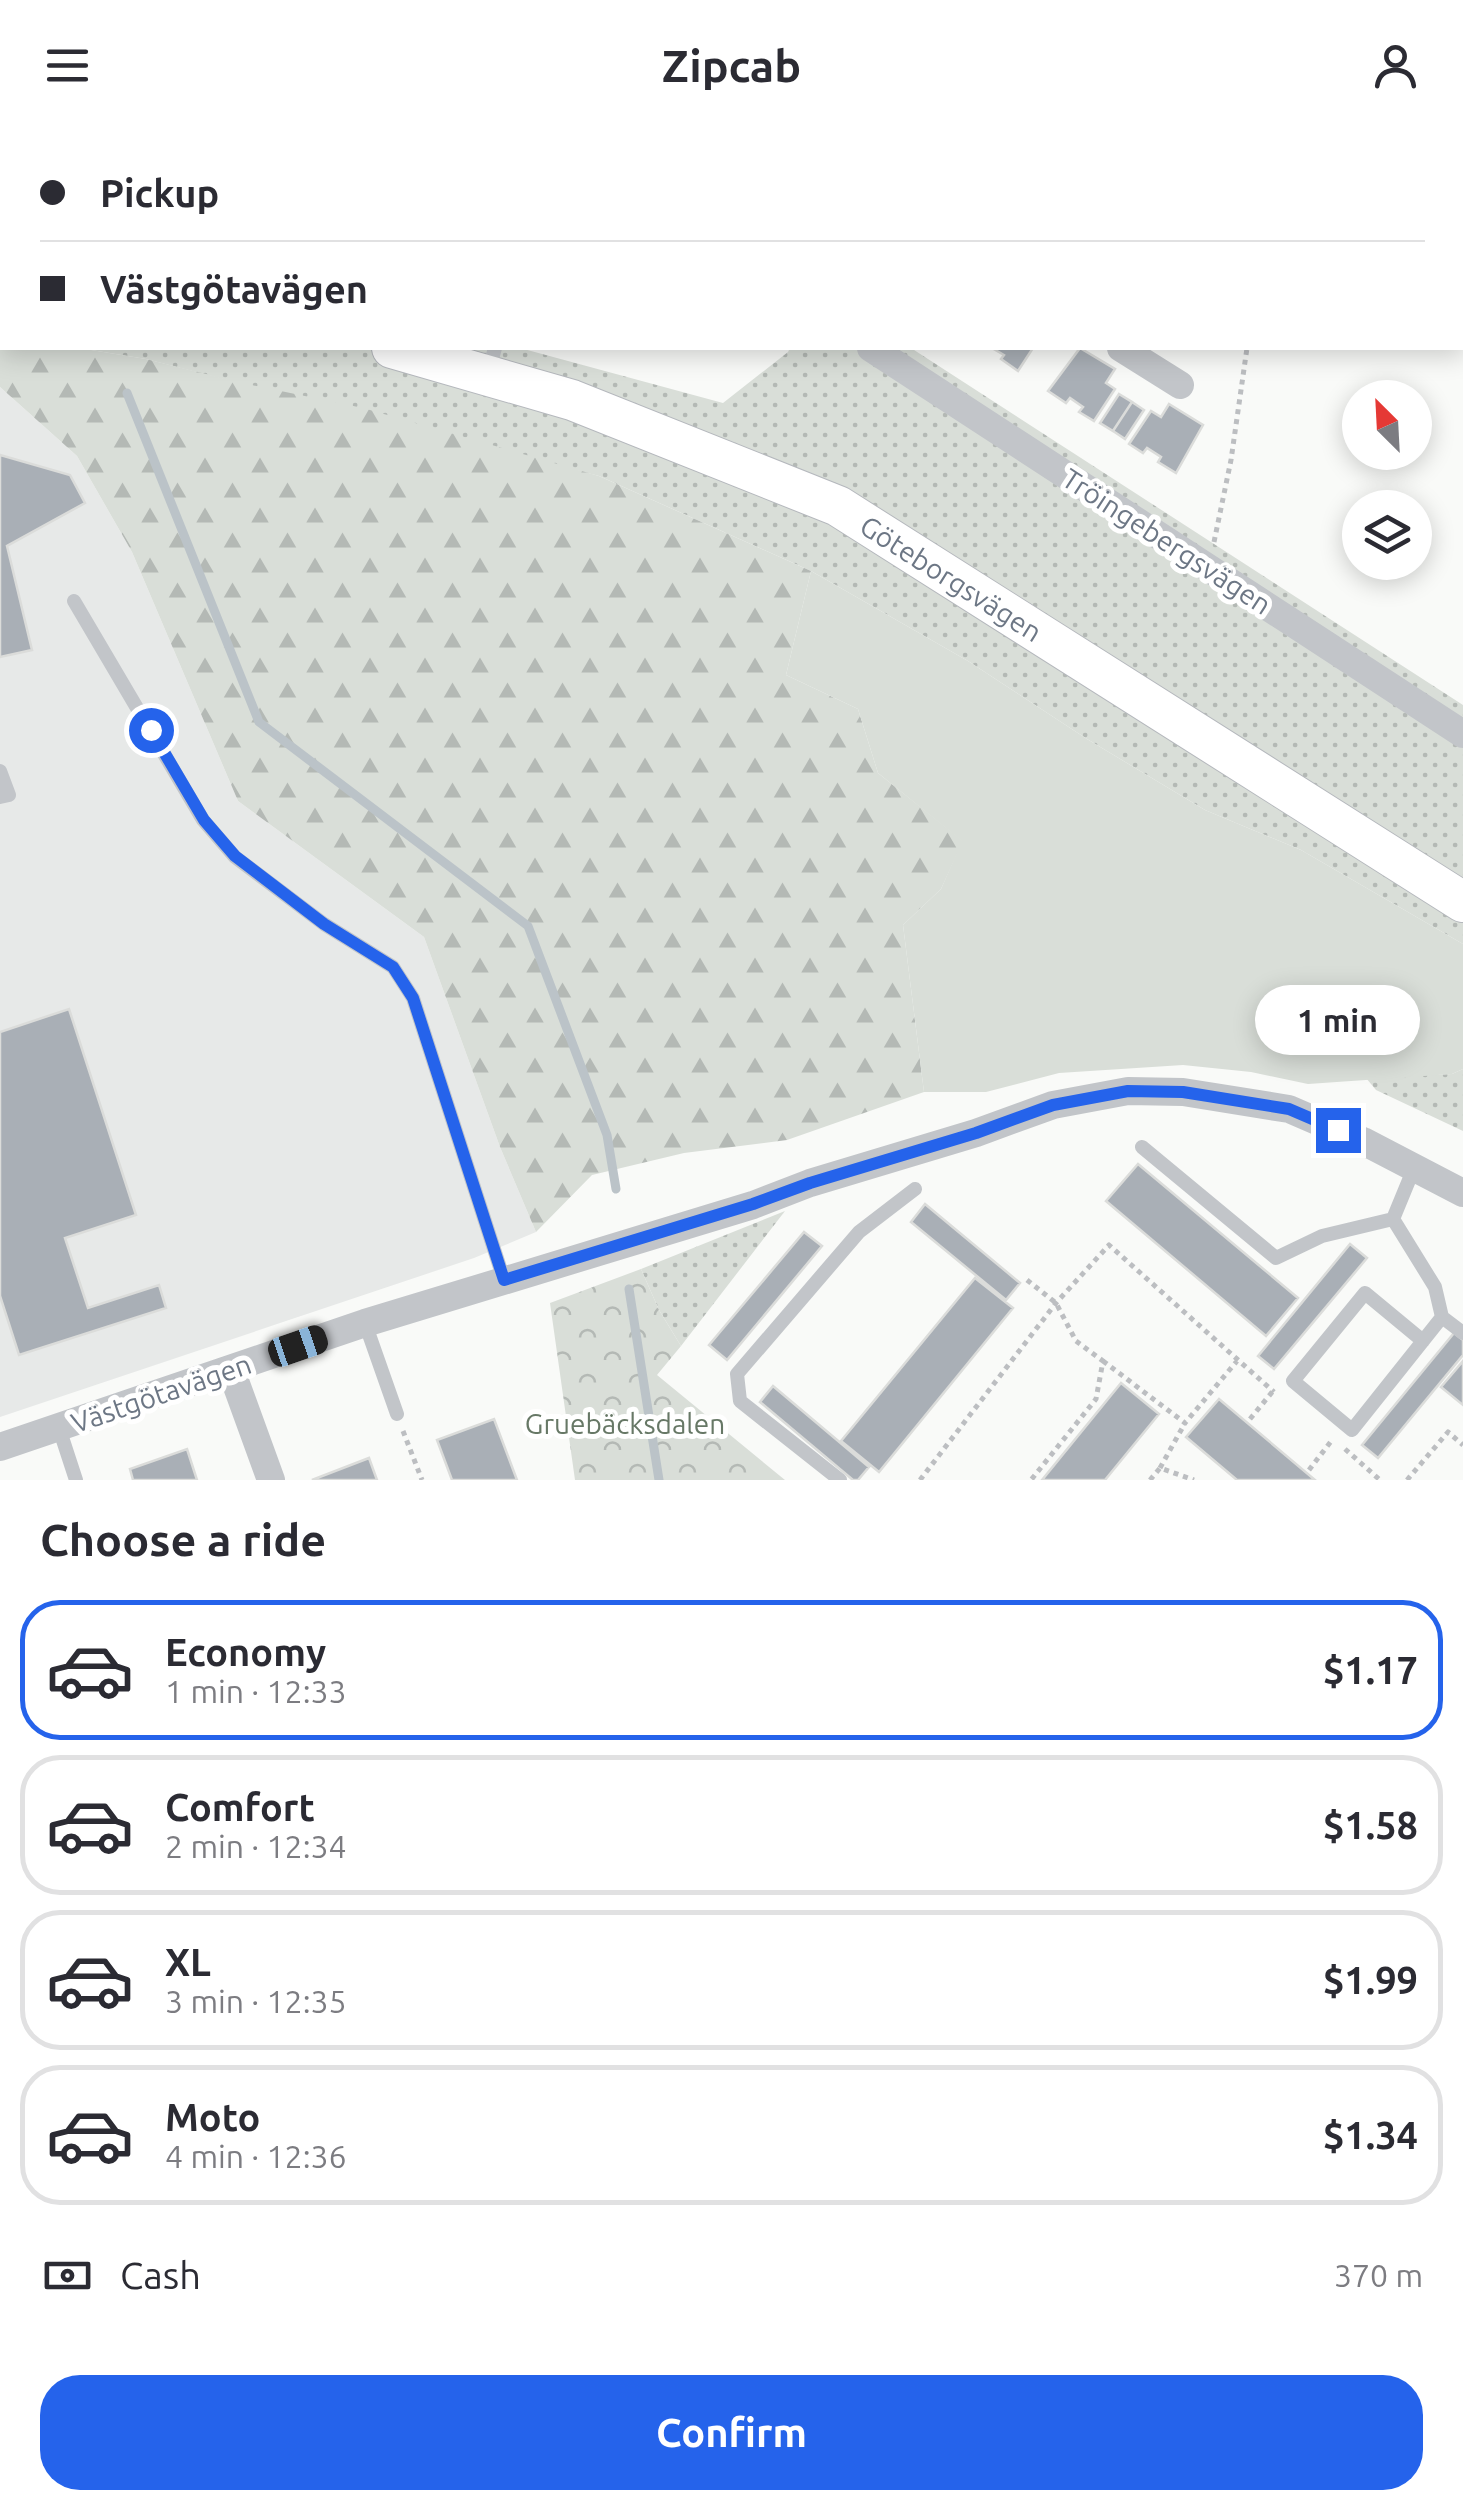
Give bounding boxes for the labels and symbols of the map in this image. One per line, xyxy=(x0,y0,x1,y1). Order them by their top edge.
north arrow xyxy=(1342,380,1432,470)
street label: Tröingebergsvägen xyxy=(1057,462,1277,620)
street label: Göteborgsvägen xyxy=(855,509,1048,647)
route start xyxy=(129,708,174,753)
callout: 1 min xyxy=(1256,985,1420,1055)
route end xyxy=(1316,1108,1361,1153)
car xyxy=(265,1322,331,1370)
street label: Västgötavägen xyxy=(67,1348,255,1438)
park label: Gruebäcksdalen xyxy=(525,1408,725,1439)

